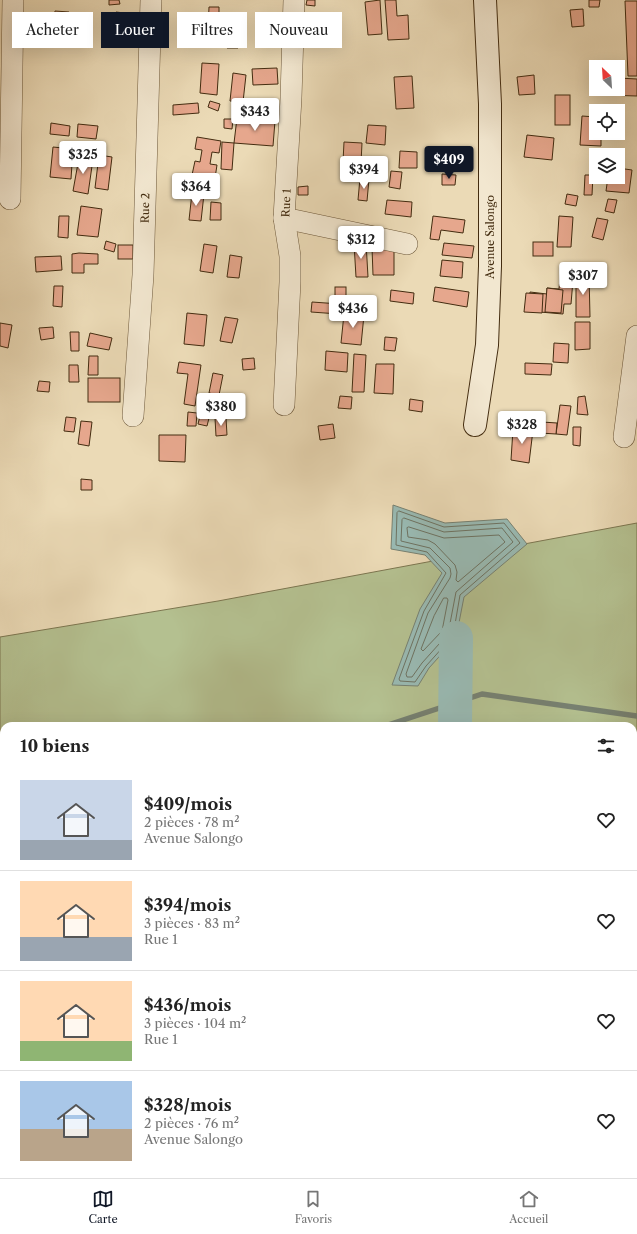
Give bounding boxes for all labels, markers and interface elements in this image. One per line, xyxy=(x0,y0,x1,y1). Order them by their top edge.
chip: Acheter xyxy=(12,12,93,48)
chip: Louer xyxy=(101,12,169,48)
chip: Filtres xyxy=(177,12,247,48)
chip: Nouveau xyxy=(255,12,342,48)
north arrow xyxy=(589,60,625,96)
map controls xyxy=(589,60,625,184)
pin: $343 xyxy=(231,98,279,132)
text: $343 xyxy=(240,103,270,119)
button: locate xyxy=(589,104,625,140)
pin: $325 xyxy=(59,141,107,175)
text: $325 xyxy=(68,146,98,162)
pin: $409 xyxy=(425,146,473,180)
button: layers xyxy=(589,148,625,184)
text: $409 xyxy=(433,151,465,167)
pin: $394 xyxy=(340,156,388,190)
text: $394 xyxy=(349,161,379,177)
pin: $364 xyxy=(172,173,220,207)
text: $364 xyxy=(181,178,211,194)
street label: Rue 1 xyxy=(278,188,294,218)
street label: Rue 2 xyxy=(138,193,152,223)
street label: Avenue Salongo xyxy=(483,195,497,280)
pin: $312 xyxy=(337,226,385,260)
text: $312 xyxy=(347,231,375,247)
pin: $307 xyxy=(559,262,607,296)
text: $307 xyxy=(568,267,598,283)
pin: $436 xyxy=(329,295,377,329)
text: $436 xyxy=(338,300,368,316)
pin: $380 xyxy=(197,393,245,427)
text: $380 xyxy=(206,398,236,414)
pin: $328 xyxy=(498,411,546,445)
text: $328 xyxy=(507,416,537,432)
icon: filters xyxy=(595,735,617,757)
text: 10 biens xyxy=(20,736,89,756)
text: $409/mois xyxy=(144,794,232,814)
icon: home xyxy=(52,796,100,844)
icon: heart xyxy=(595,809,617,831)
text: 2 pièces · 78 m² xyxy=(144,814,240,830)
text: Avenue Salongo xyxy=(144,830,243,846)
text: $394/mois xyxy=(144,895,231,915)
icon: home xyxy=(52,897,100,945)
icon: heart xyxy=(595,910,617,932)
text: 3 pièces · 83 m² xyxy=(144,915,240,931)
text: Rue 1 xyxy=(144,931,178,947)
text: $436/mois xyxy=(144,995,231,1015)
icon: home xyxy=(52,997,100,1045)
icon: heart xyxy=(595,1010,617,1032)
text: 3 pièces · 104 m² xyxy=(144,1015,246,1031)
text: Rue 1 xyxy=(144,1031,178,1047)
text: $328/mois xyxy=(144,1095,232,1115)
icon: home xyxy=(52,1097,100,1145)
icon: heart xyxy=(595,1110,617,1132)
text: 2 pièces · 76 m² xyxy=(144,1115,239,1131)
text: Avenue Salongo xyxy=(144,1131,243,1147)
tab: Carte xyxy=(89,1188,118,1226)
tab: Favoris xyxy=(295,1188,332,1226)
tab: Accueil xyxy=(509,1188,548,1226)

